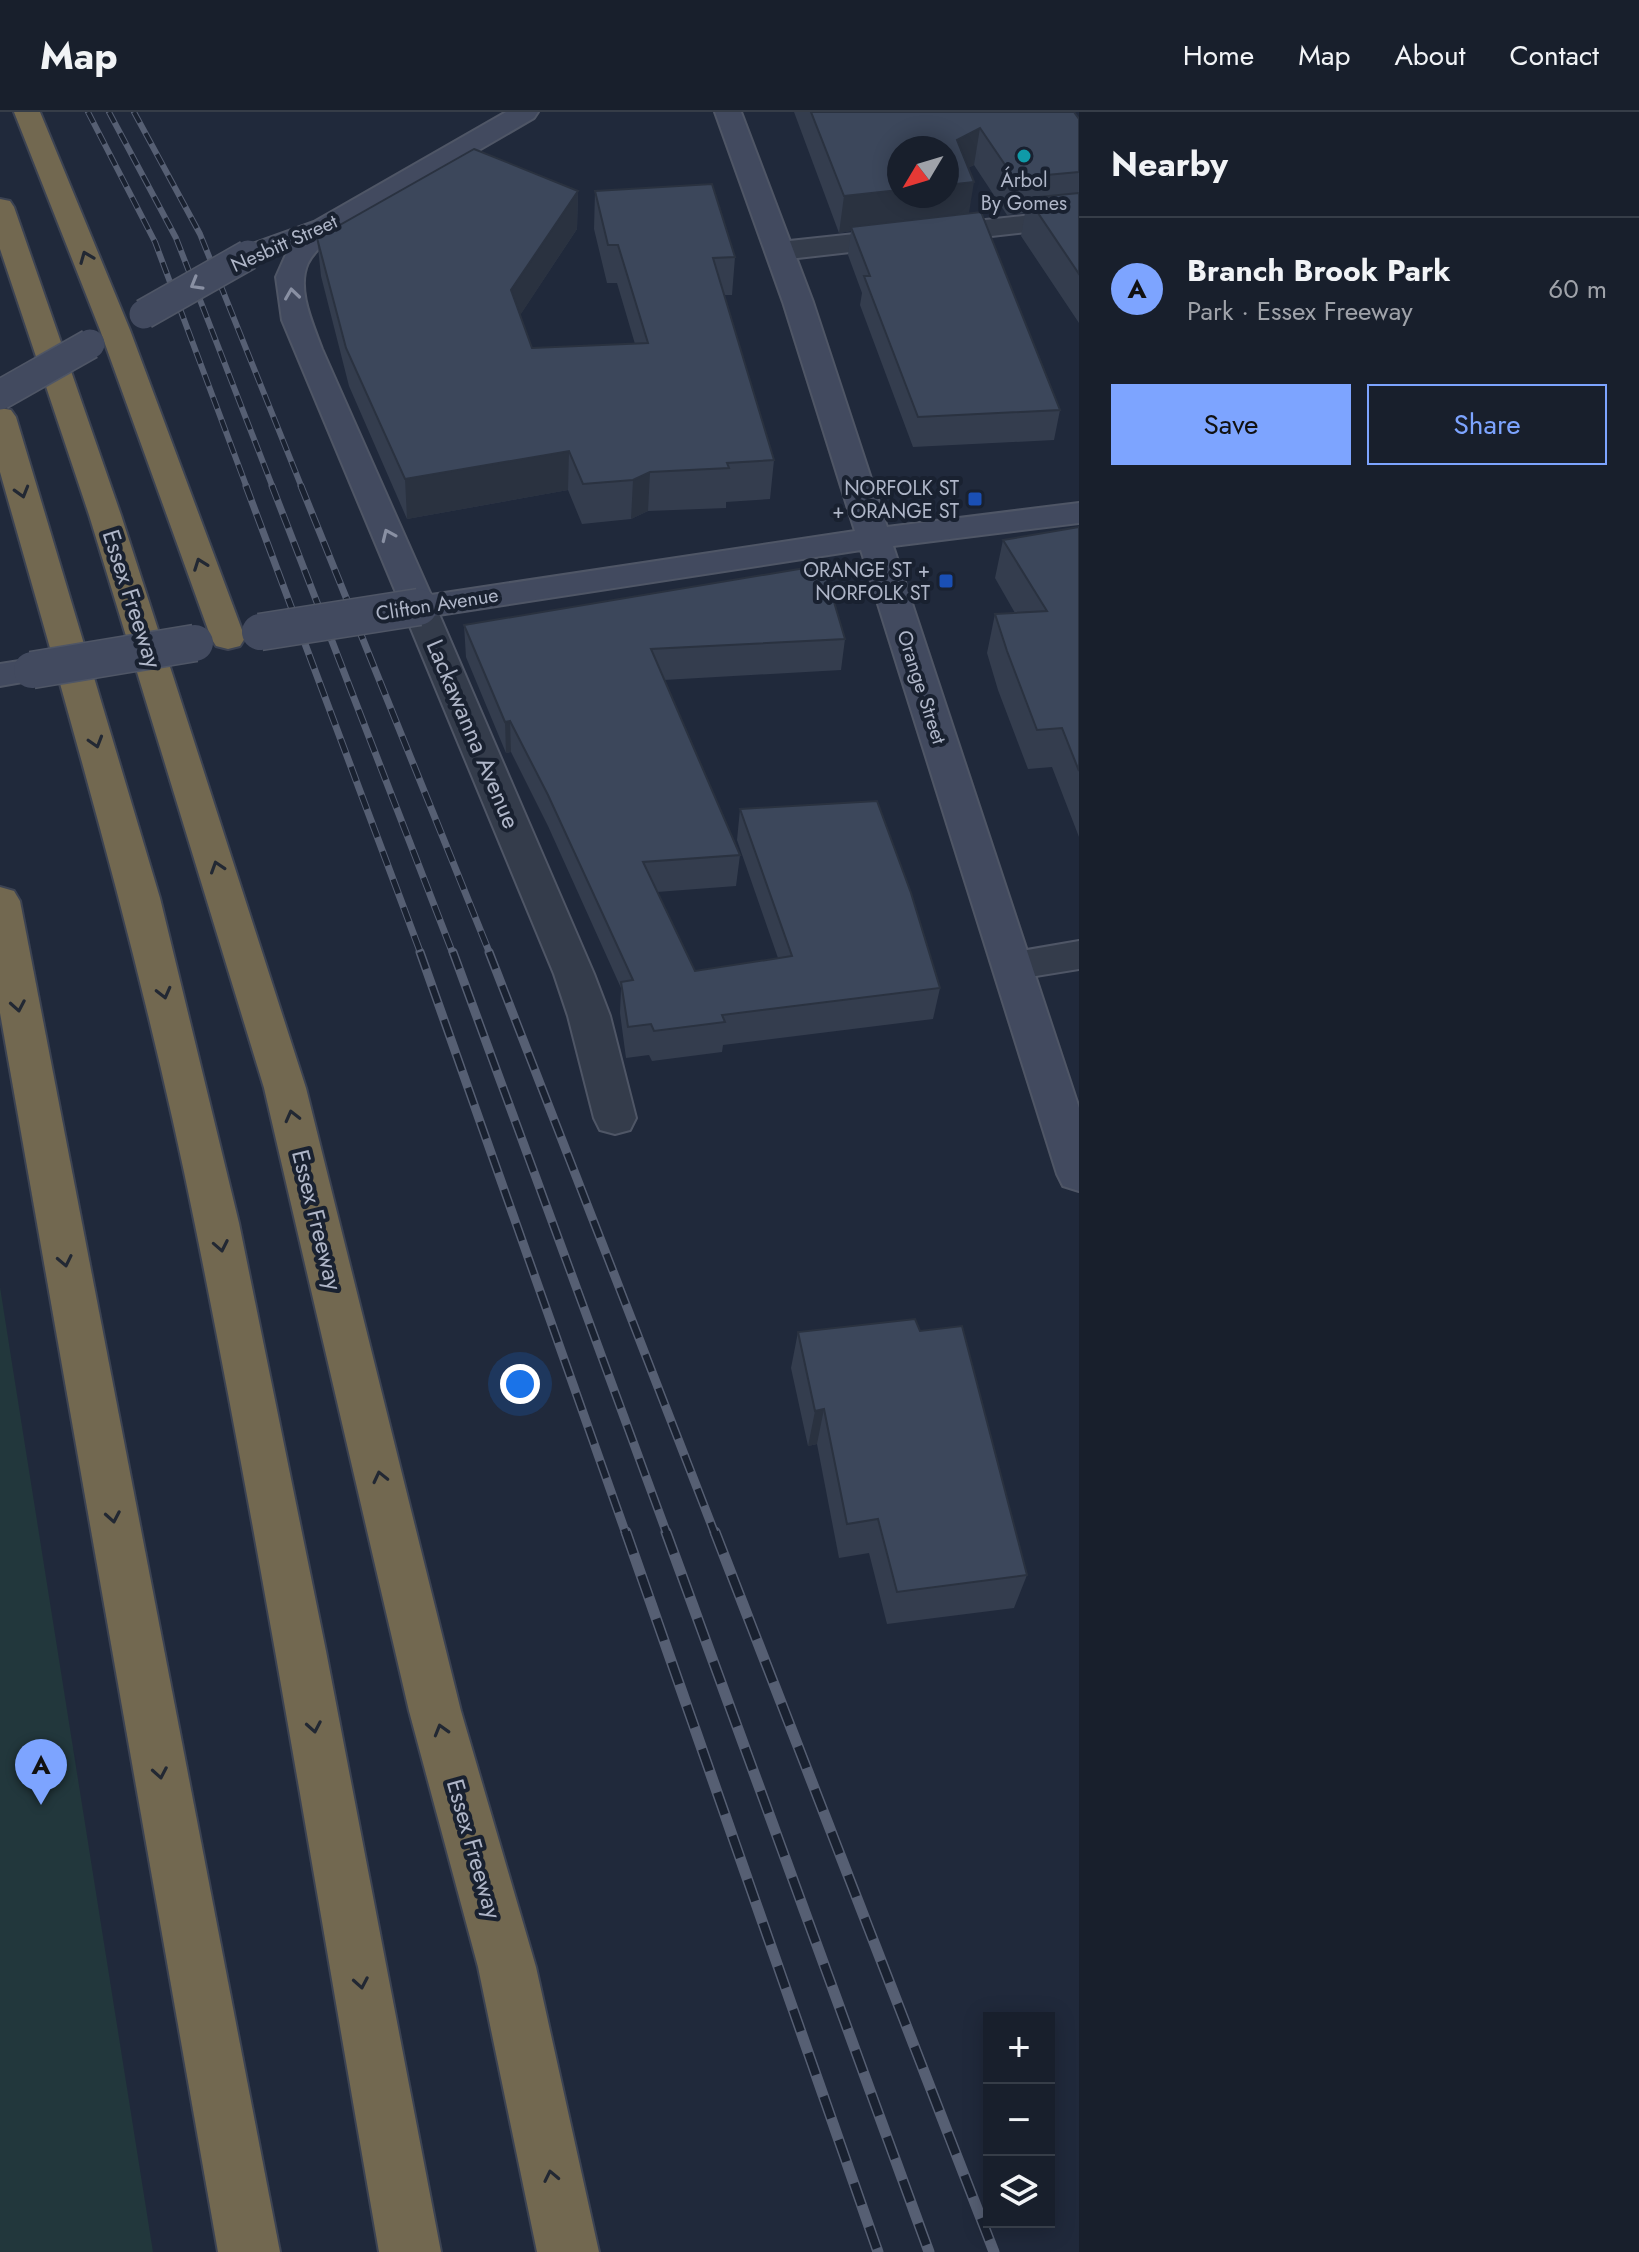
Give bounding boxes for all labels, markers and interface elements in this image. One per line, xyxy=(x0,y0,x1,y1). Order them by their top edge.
text: Map xyxy=(40,28,118,83)
text: Home xyxy=(1183,35,1254,76)
text: Map xyxy=(1298,35,1350,76)
text: About xyxy=(1394,35,1466,76)
text: Contact xyxy=(1510,35,1599,76)
north arrow xyxy=(887,136,959,208)
text: Nearby xyxy=(1111,140,1228,189)
marker: Árbol By Gomes xyxy=(1015,147,1033,165)
place label: Árbol By Gomes xyxy=(981,166,1067,218)
street label: Nesbitt Street xyxy=(226,207,342,280)
text: Branch Brook Park xyxy=(1187,249,1451,292)
one-way arrow xyxy=(79,251,96,265)
text: A xyxy=(1127,270,1147,308)
text: 60 m xyxy=(1548,270,1607,308)
one-way arrow xyxy=(190,274,205,290)
one-way arrow xyxy=(284,287,301,301)
text: Park · Essex Freeway xyxy=(1187,292,1413,330)
button: Save xyxy=(1111,384,1351,465)
button: Share xyxy=(1367,384,1607,465)
place label: NORFOLK ST + ORANGE ST xyxy=(832,474,960,526)
one-way arrow xyxy=(13,485,29,499)
marker: NORFOLK ST + ORANGE ST xyxy=(966,490,984,508)
street label: Essex Freeway xyxy=(94,525,171,673)
one-way arrow xyxy=(381,529,397,543)
place label: ORANGE ST + NORFOLK ST xyxy=(803,556,931,608)
one-way arrow xyxy=(194,558,210,572)
marker: ORANGE ST + NORFOLK ST xyxy=(937,572,955,590)
street label: Clifton Avenue xyxy=(374,580,500,628)
street label: Orange Street xyxy=(889,626,954,748)
street label: Lackawanna Avenue xyxy=(418,634,529,834)
one-way arrow xyxy=(87,734,103,748)
one-way arrow xyxy=(210,861,226,874)
one-way arrow xyxy=(154,985,171,999)
one-way arrow xyxy=(9,999,26,1012)
one-way arrow xyxy=(284,1110,301,1123)
street label: Essex Freeway xyxy=(283,1146,352,1294)
one-way arrow xyxy=(212,1239,229,1253)
one-way arrow xyxy=(56,1254,73,1268)
your location xyxy=(500,1364,540,1404)
one-way arrow xyxy=(372,1471,389,1485)
one-way arrow xyxy=(104,1510,121,1524)
one-way arrow xyxy=(304,1721,321,1734)
one-way arrow xyxy=(433,1724,450,1738)
pin: A xyxy=(15,1739,67,1805)
one-way arrow xyxy=(151,1766,168,1779)
street label: Essex Freeway xyxy=(438,1775,511,1923)
one-way arrow xyxy=(351,1976,368,1990)
map controls xyxy=(983,2012,1055,2228)
button: + xyxy=(983,2012,1055,2084)
button: − xyxy=(983,2084,1055,2156)
button: layers xyxy=(983,2156,1055,2228)
one-way arrow xyxy=(544,2169,561,2182)

